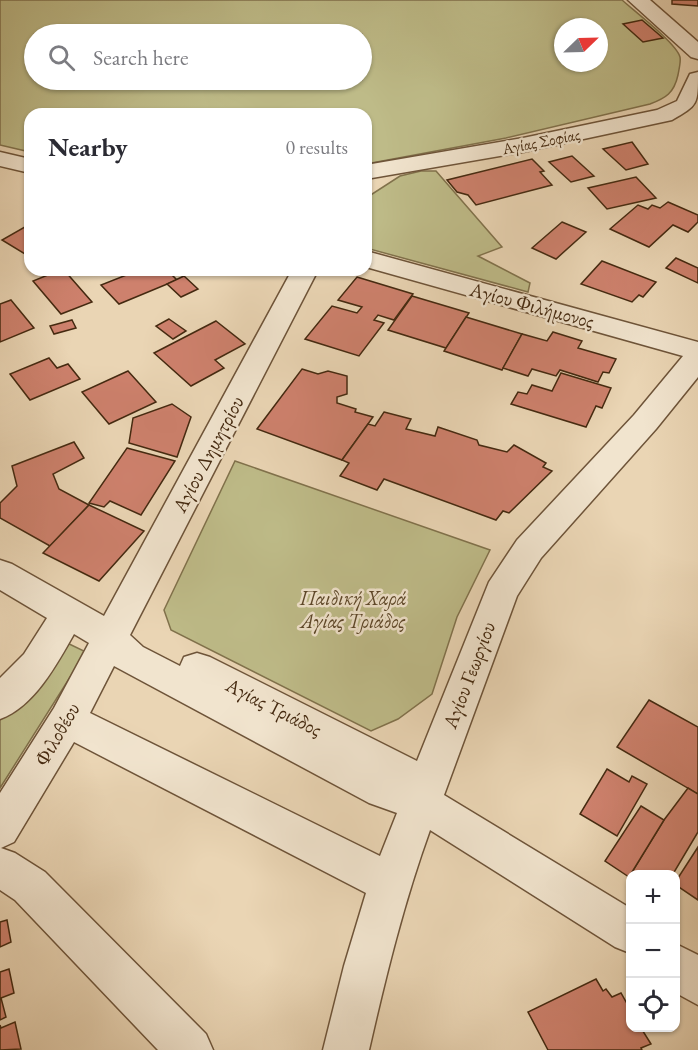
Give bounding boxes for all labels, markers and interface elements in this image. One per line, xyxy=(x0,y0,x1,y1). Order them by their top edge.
north arrow xyxy=(554,18,608,72)
search box xyxy=(24,24,372,90)
icon: search xyxy=(45,41,78,74)
text: Search here xyxy=(93,43,188,72)
street label: Αγίας Σοφίας xyxy=(499,124,582,160)
text: Nearby xyxy=(48,130,128,164)
text: 0 results xyxy=(285,134,348,160)
street label: Αγίου Φιλήμονος xyxy=(466,276,597,334)
street label: Αγίου Δημητρίου xyxy=(166,391,250,518)
park label: Παιδική Χαρά Αγίας Τριάδος xyxy=(299,585,407,634)
street label: Αγίου Γεωργίου xyxy=(436,618,501,733)
street label: Αγίας Τριάδος xyxy=(221,671,326,742)
street label: Φιλοθέου xyxy=(28,698,86,770)
map controls xyxy=(626,870,680,1032)
button: + xyxy=(626,870,680,924)
button: − xyxy=(626,924,680,978)
button: locate xyxy=(626,978,680,1032)

